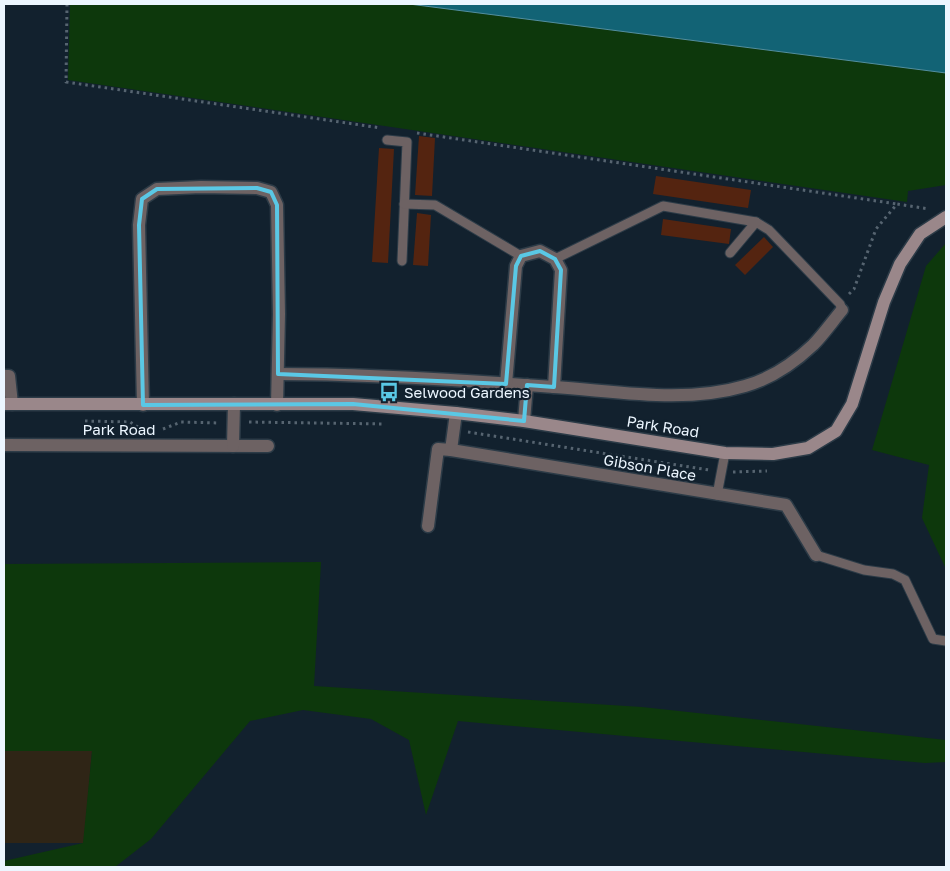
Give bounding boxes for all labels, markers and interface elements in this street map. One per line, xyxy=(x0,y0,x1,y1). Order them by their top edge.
bus stop icon: Selwood Gardens xyxy=(378,381,400,403)
place label: Selwood Gardens xyxy=(404,383,530,401)
street label: Park Road xyxy=(626,411,700,441)
street label: Park Road xyxy=(83,420,155,438)
street label: Gibson Place xyxy=(602,450,698,484)

